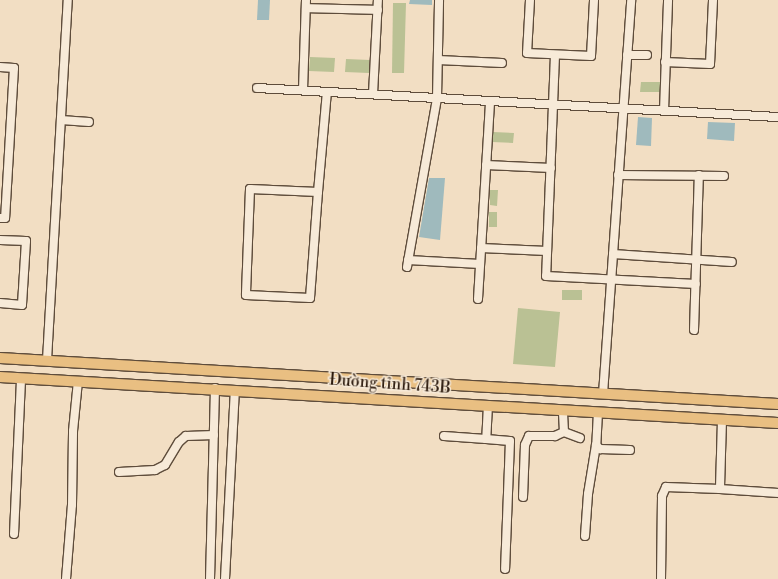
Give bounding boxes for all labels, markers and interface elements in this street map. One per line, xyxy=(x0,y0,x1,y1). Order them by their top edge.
street label: Đường tỉnh 743B xyxy=(329,370,451,398)

